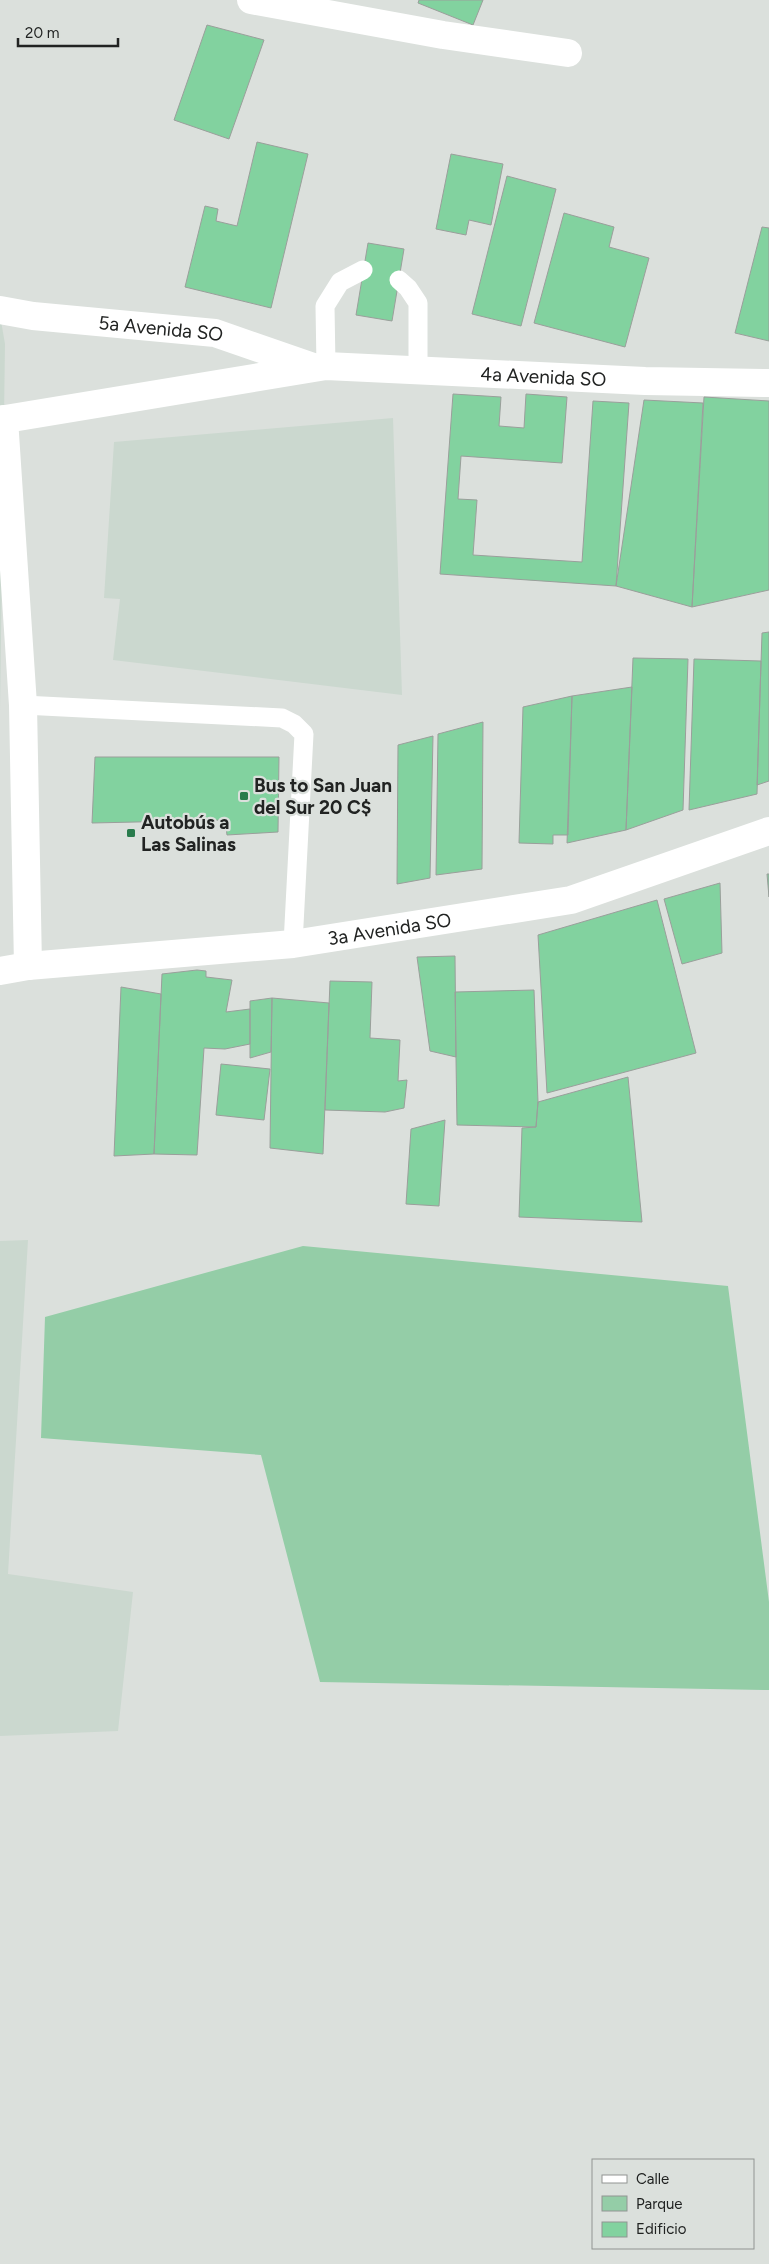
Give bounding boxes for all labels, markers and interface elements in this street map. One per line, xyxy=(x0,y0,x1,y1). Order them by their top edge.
scale bar xyxy=(18,15,118,47)
text: 20 m xyxy=(25,24,59,42)
street label: 5a Avenida SO xyxy=(98,311,227,347)
street label: 4a Avenida SO xyxy=(480,362,607,391)
place label: Bus to San Juan del Sur 20 C$ xyxy=(254,774,392,819)
marker: Bus to San Juan del Sur 20 C$ xyxy=(238,790,250,802)
place label: Autobús a Las Salinas xyxy=(141,811,236,856)
marker: Autobús a Las Salinas xyxy=(125,827,137,839)
street label: 3a Avenida SO xyxy=(326,908,453,950)
legend xyxy=(592,2159,754,2249)
text: Calle xyxy=(636,2170,669,2188)
text: Parque xyxy=(636,2195,683,2213)
text: Edificio xyxy=(636,2220,687,2238)

